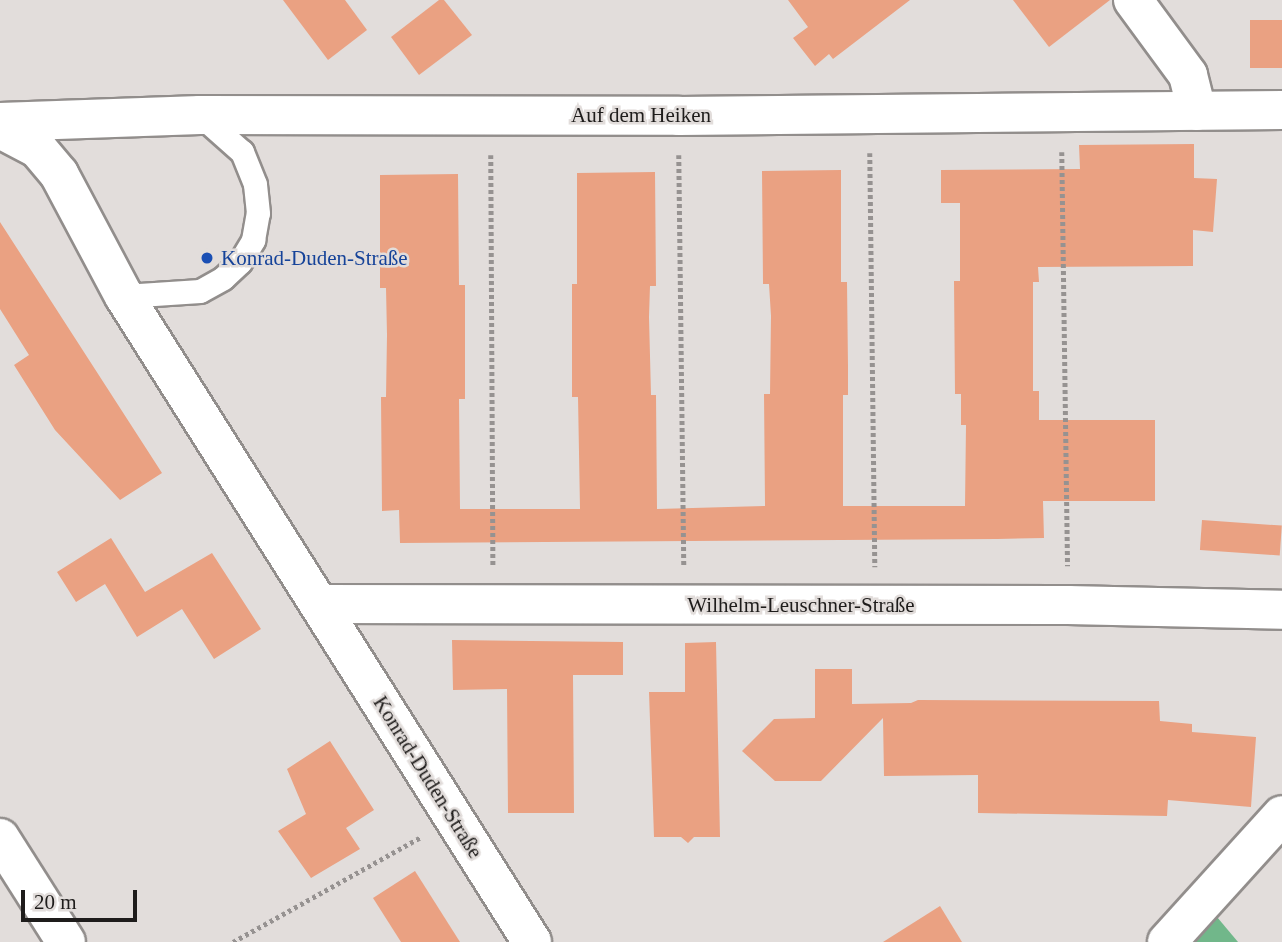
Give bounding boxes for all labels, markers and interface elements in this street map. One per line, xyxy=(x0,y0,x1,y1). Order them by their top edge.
street label: Auf dem Heiken xyxy=(571,102,711,128)
place label: Konrad-Duden-Straße xyxy=(221,245,408,271)
marker: Konrad-Duden-Straße xyxy=(199,250,215,266)
street label: Wilhelm-Leuschner-Straße xyxy=(687,592,915,618)
street label: Konrad-Duden-Straße xyxy=(368,691,488,863)
scale bar xyxy=(24,876,140,920)
text: 20 m xyxy=(34,890,77,914)

